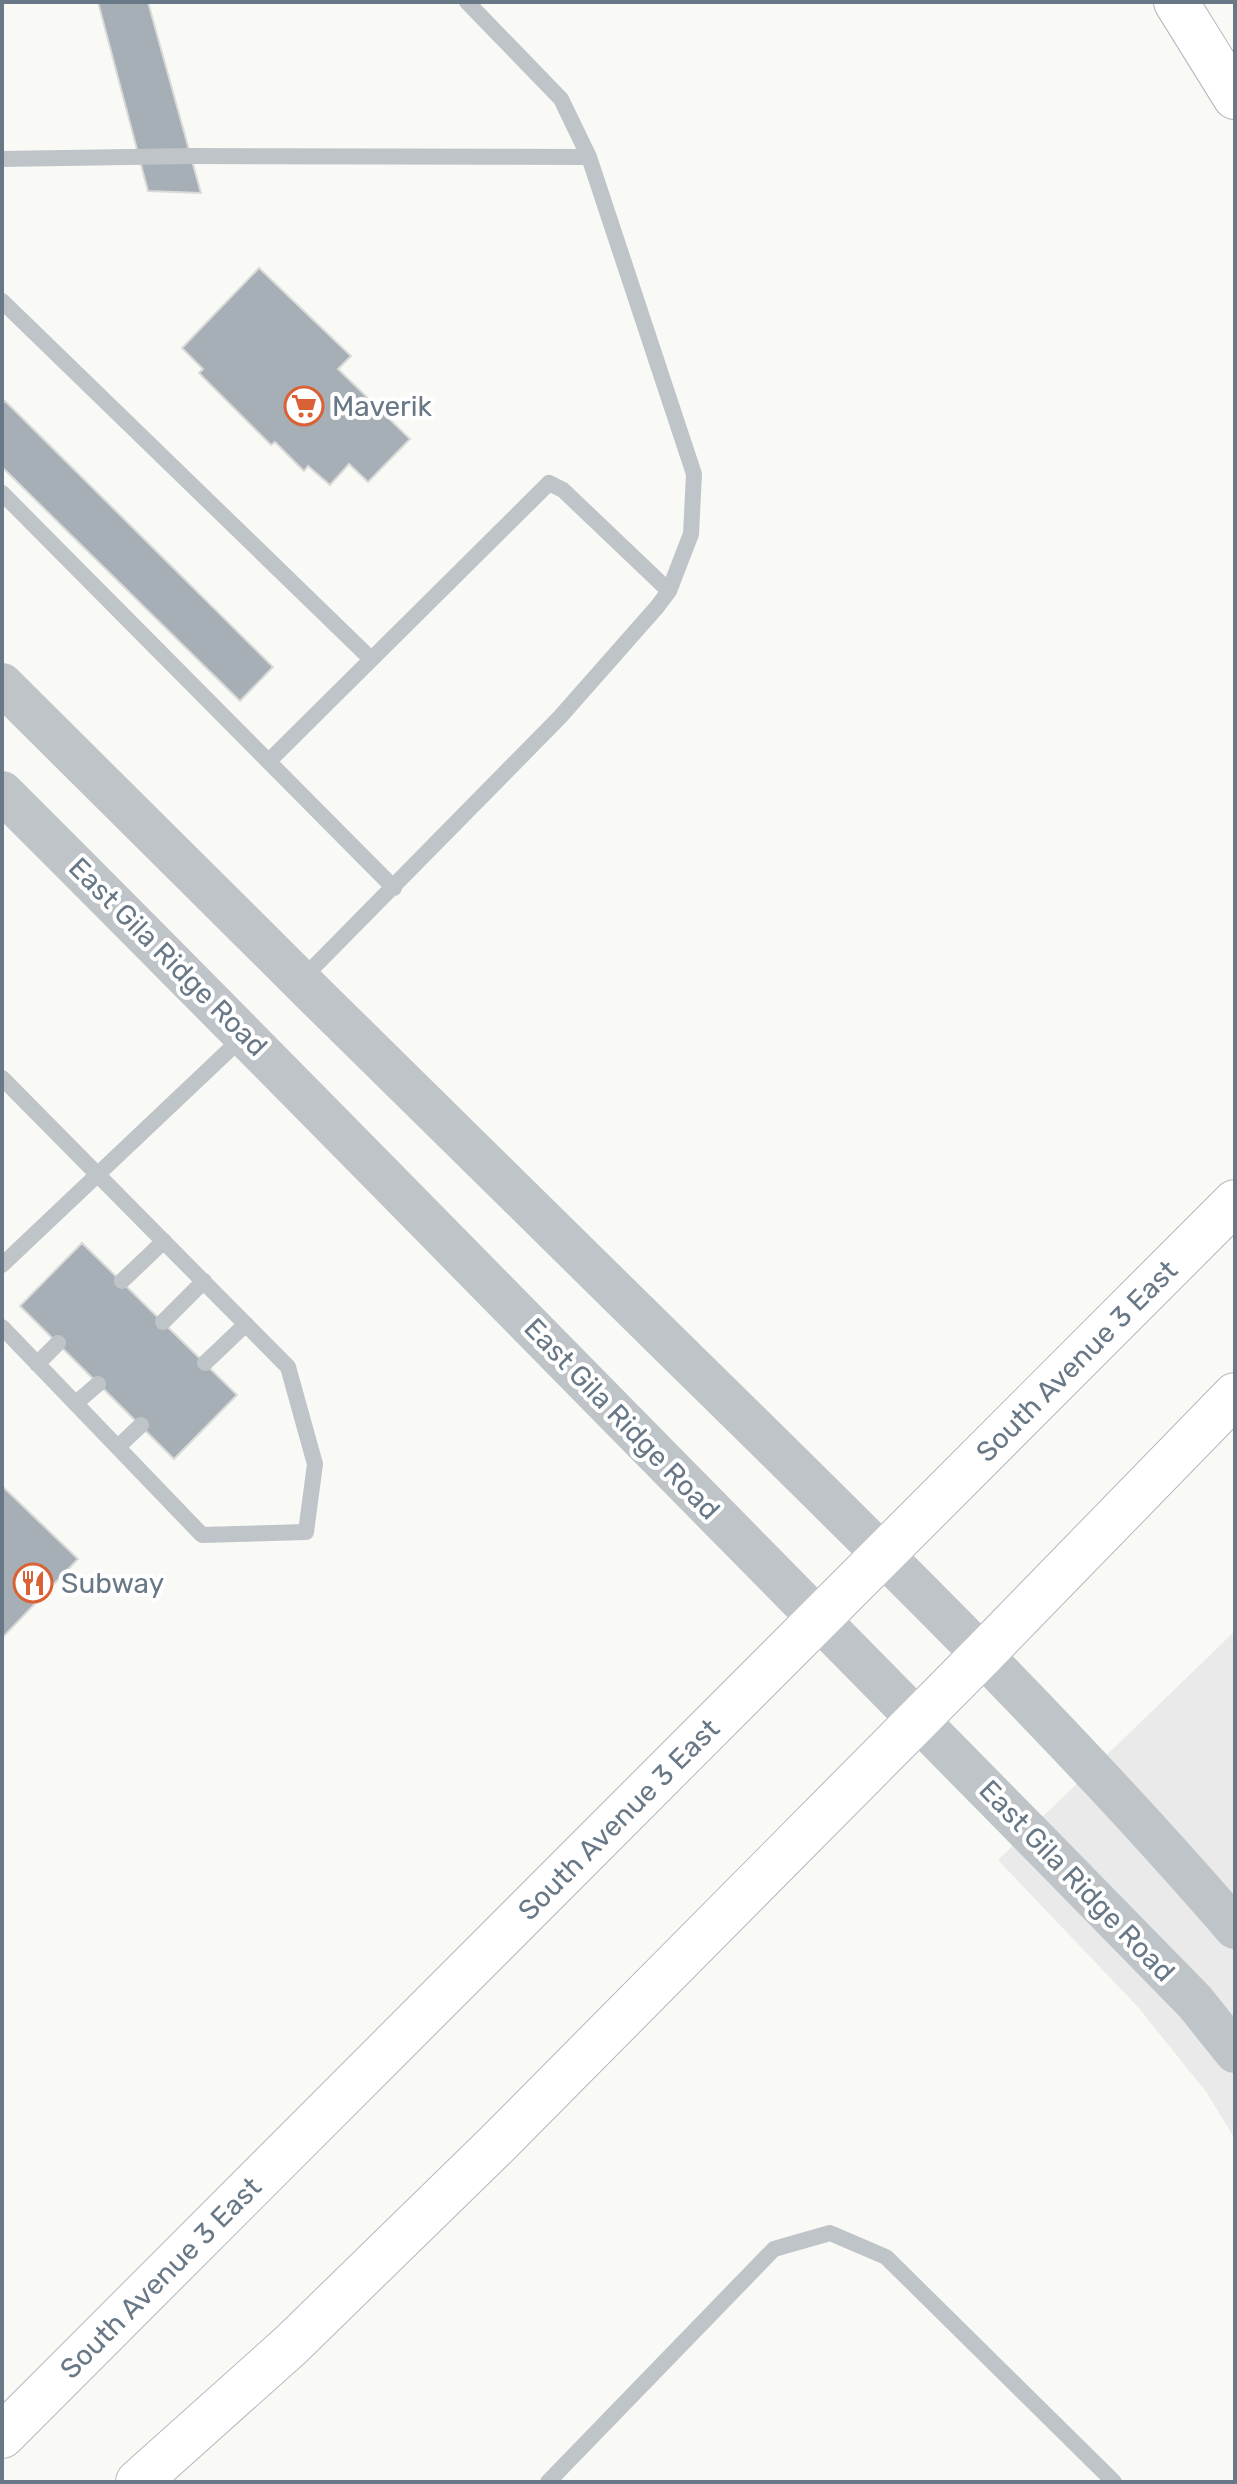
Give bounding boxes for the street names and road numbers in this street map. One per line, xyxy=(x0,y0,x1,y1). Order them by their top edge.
street label: East Gila Ridge Road xyxy=(62,851,274,1063)
street label: South Avenue 3 East xyxy=(969,1253,1184,1468)
street label: East Gila Ridge Road xyxy=(517,1312,727,1526)
street label: South Avenue 3 East xyxy=(511,1712,726,1927)
street label: East Gila Ridge Road xyxy=(972,1774,1182,1988)
street label: South Avenue 3 East xyxy=(53,2170,268,2385)

